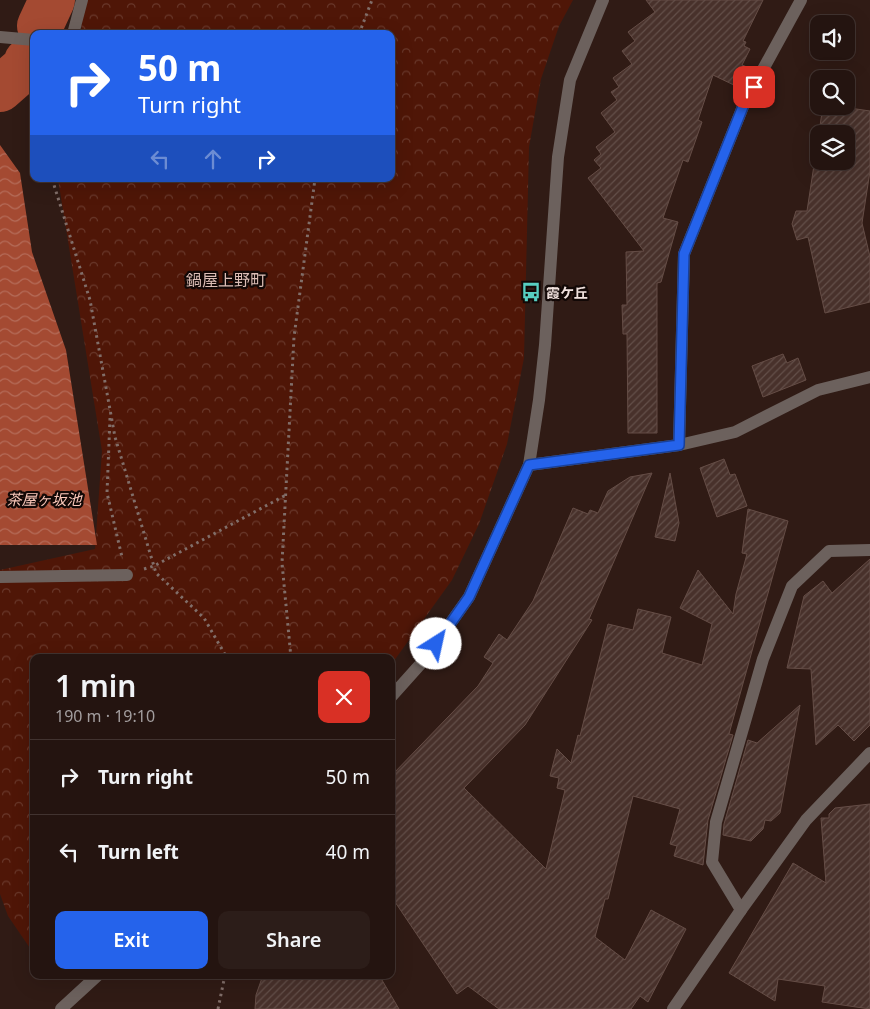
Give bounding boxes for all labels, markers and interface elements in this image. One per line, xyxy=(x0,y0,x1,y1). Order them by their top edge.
map controls xyxy=(810,15,855,170)
button: sound xyxy=(810,15,855,60)
text: 50 m xyxy=(138,44,221,91)
icon: right xyxy=(55,50,120,115)
pin xyxy=(733,66,775,108)
button: search xyxy=(810,70,855,115)
icon: arrive xyxy=(740,73,768,101)
text: Turn right xyxy=(138,89,241,119)
button: layers xyxy=(810,125,855,170)
icon: left xyxy=(146,145,174,173)
icon: ahead xyxy=(199,145,227,173)
icon: right xyxy=(252,145,280,173)
district label: 鍋屋上野町 xyxy=(186,269,266,291)
bus stop icon: 霞ケ丘 xyxy=(520,281,542,303)
place label: 霞ケ丘 xyxy=(546,283,588,302)
water label: 茶屋ヶ坂池 xyxy=(6,489,83,509)
position arrow xyxy=(409,617,461,669)
text: 1 min xyxy=(55,665,136,706)
button: close xyxy=(318,671,370,723)
text: 190 m · 19:10 xyxy=(55,705,155,727)
icon: right xyxy=(55,763,83,791)
text: Turn right xyxy=(98,764,193,790)
text: 50 m xyxy=(326,764,370,790)
icon: left xyxy=(55,838,83,866)
text: Turn left xyxy=(98,839,179,865)
text: 40 m xyxy=(326,839,370,865)
button: Exit xyxy=(55,911,208,969)
button: Share xyxy=(218,911,370,969)

